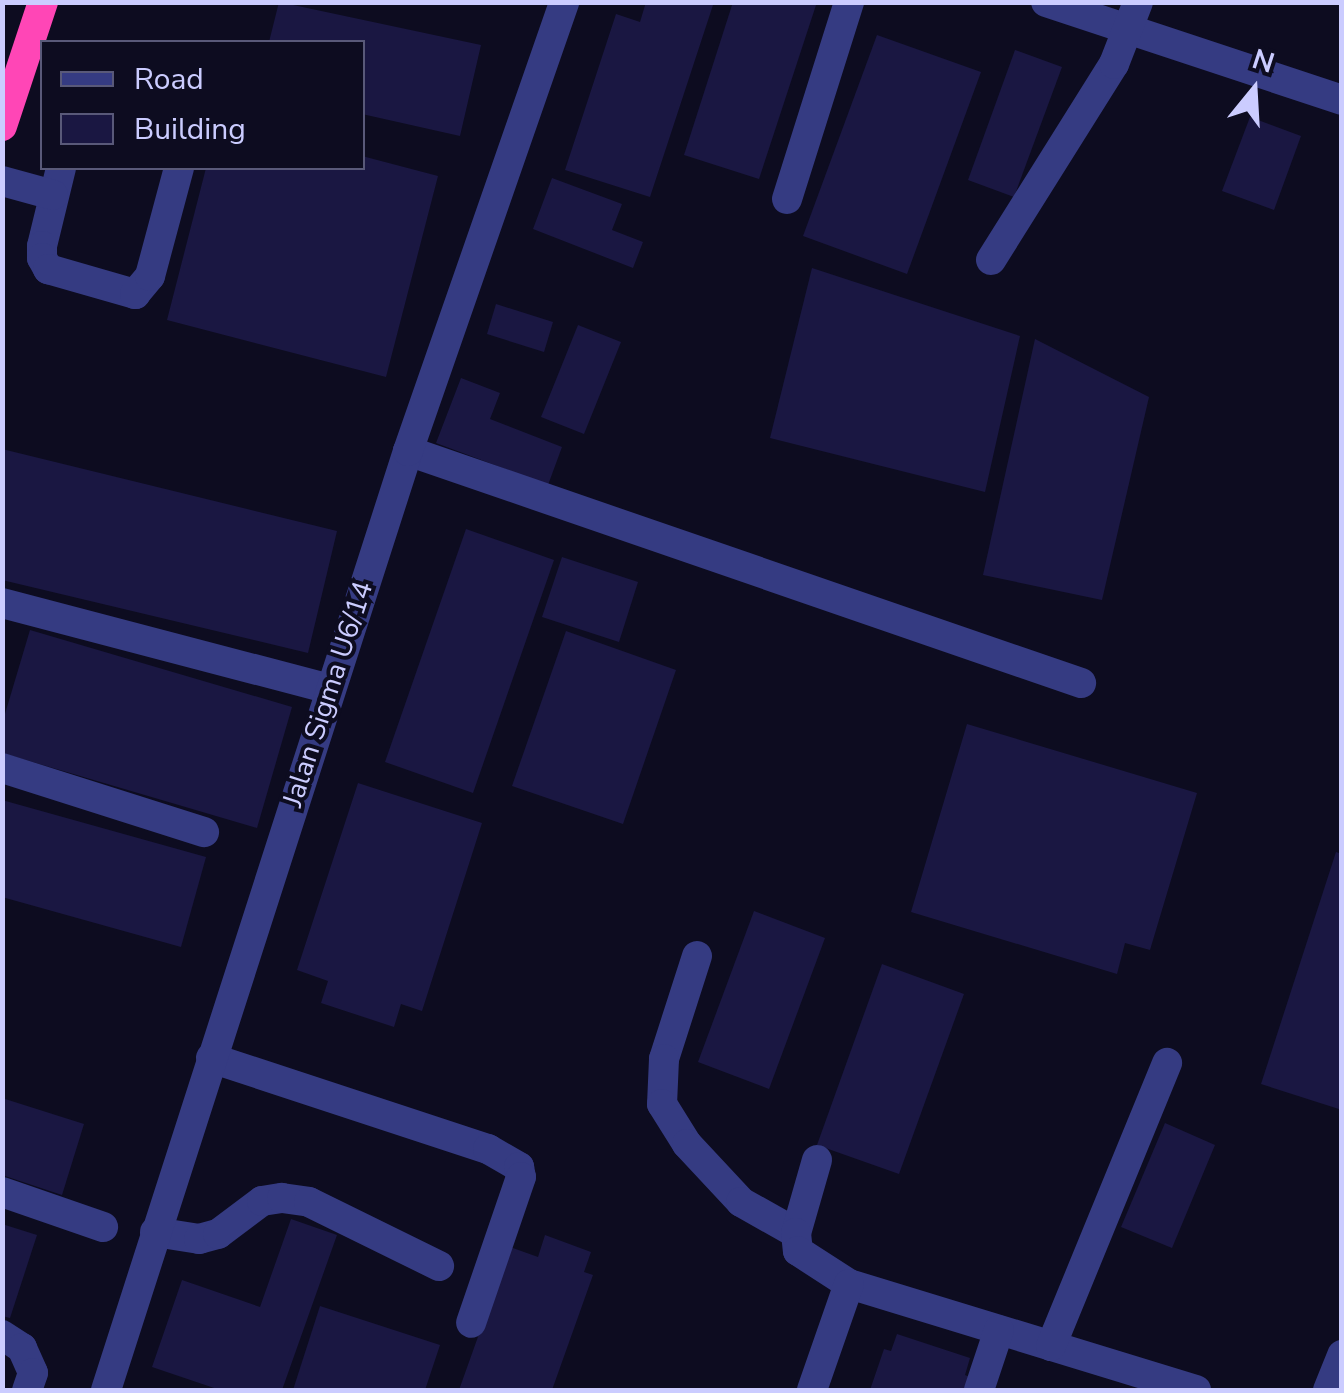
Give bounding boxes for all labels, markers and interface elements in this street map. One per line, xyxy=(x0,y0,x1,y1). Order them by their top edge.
legend xyxy=(40,40,365,170)
north arrow xyxy=(1204,40,1304,140)
text: N xyxy=(1247,40,1279,83)
text: Road xyxy=(134,59,204,100)
text: Building xyxy=(134,109,246,150)
street label: Jalan Sigma U6/14 xyxy=(276,577,380,811)

